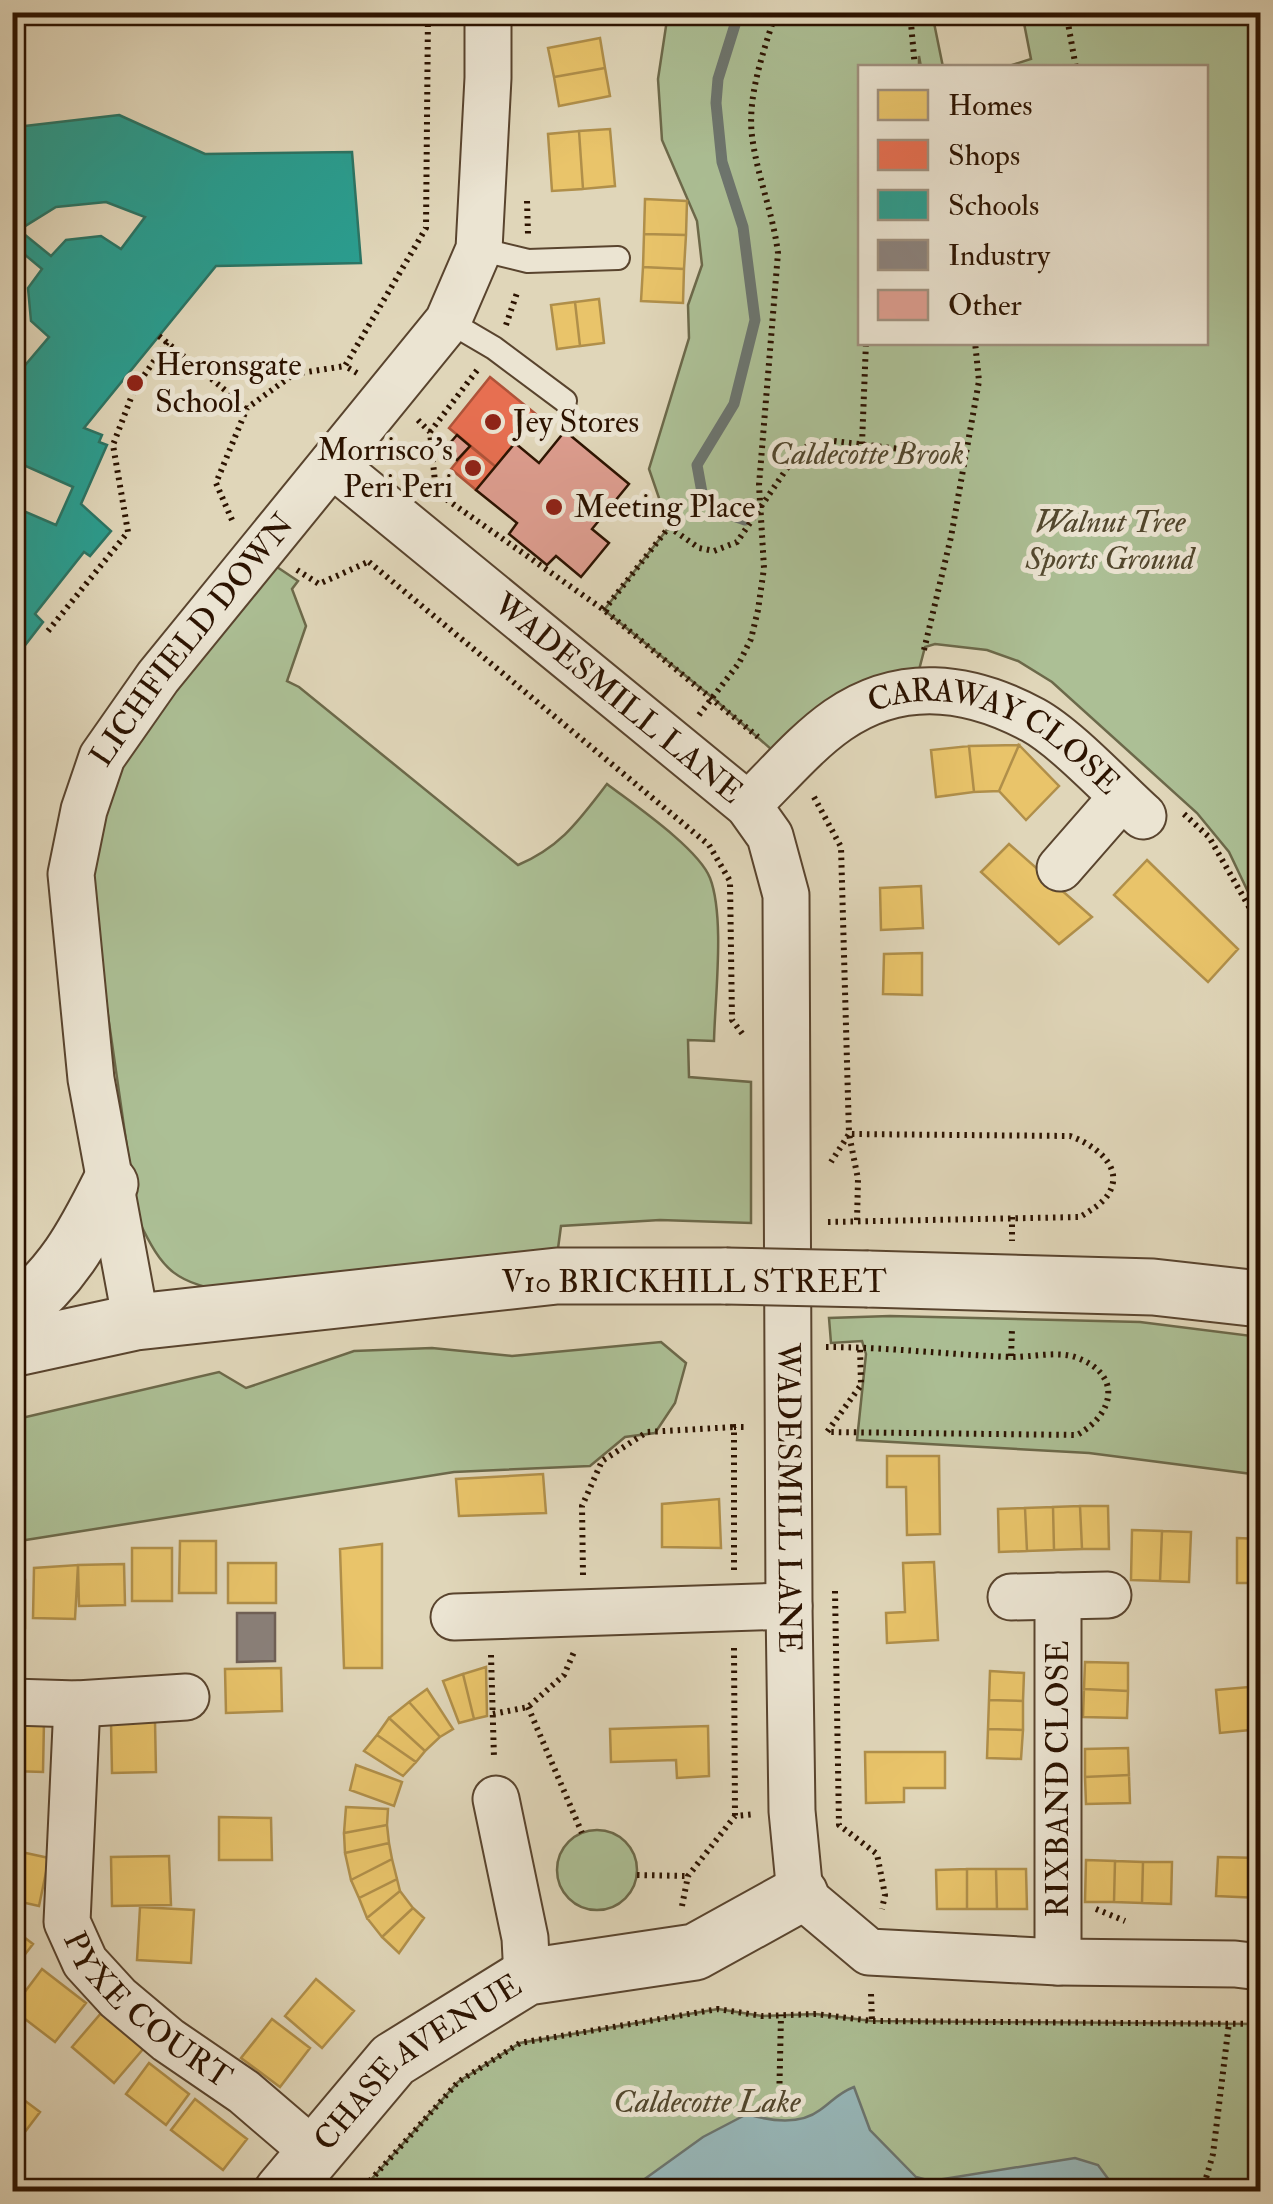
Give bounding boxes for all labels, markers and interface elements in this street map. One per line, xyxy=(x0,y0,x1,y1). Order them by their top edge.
legend xyxy=(858,65,1208,345)
text: Homes xyxy=(948,87,1033,124)
text: Shops xyxy=(948,137,1020,174)
text: Schools xyxy=(948,187,1039,224)
text: Industry xyxy=(948,237,1051,274)
text: Other xyxy=(948,287,1022,324)
place label: Heronsgate School xyxy=(155,345,302,422)
marker: Heronsgate School xyxy=(124,372,146,394)
place label: Jey Stores xyxy=(512,402,639,442)
marker: Jey Stores xyxy=(482,411,504,433)
place label: Morrisco's Peri Peri xyxy=(317,430,453,507)
park label: Caldecotte Brook xyxy=(770,434,964,474)
marker: Morrisco's Peri Peri xyxy=(462,457,484,479)
place label: Meeting Place xyxy=(574,487,755,527)
marker: Meeting Place xyxy=(543,496,565,518)
park label: Walnut Tree Sports Ground xyxy=(1024,502,1197,579)
street label: LICHFIELD DOWN xyxy=(81,505,303,775)
street label: WADESMILL LANE xyxy=(485,584,751,812)
street label: CARAWAY CLOSE xyxy=(862,670,1128,803)
street label: V10 BRICKHILL STREET xyxy=(501,1262,887,1302)
street label: WADESMILL LANE xyxy=(768,1342,810,1654)
street label: RIXBAND CLOSE xyxy=(1038,1641,1078,1917)
street label: PYXE COURT xyxy=(54,1926,239,2098)
street label: CHASE AVENUE xyxy=(305,1965,529,2159)
park label: Caldecotte Lake xyxy=(613,2082,801,2122)

